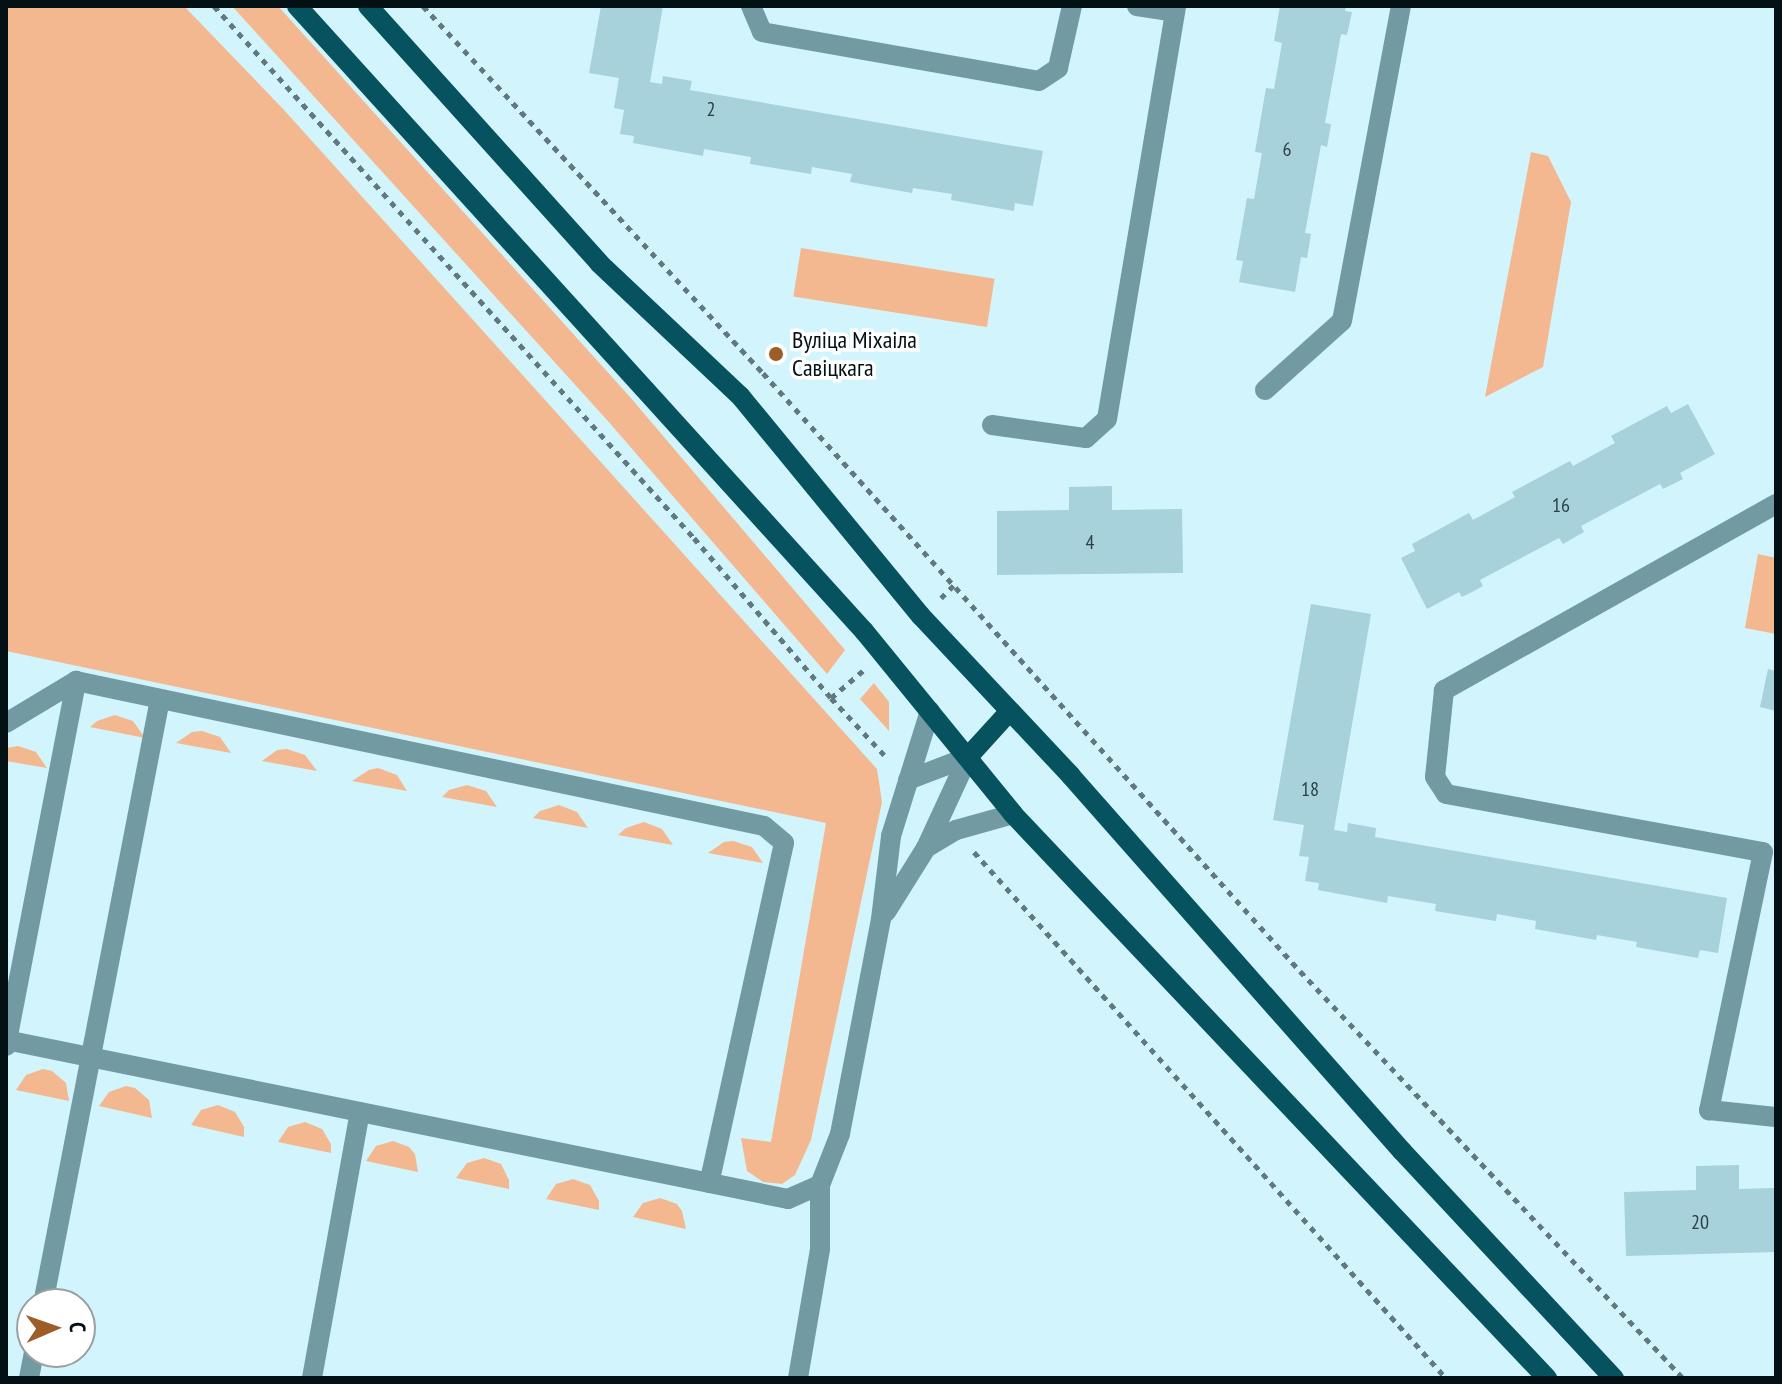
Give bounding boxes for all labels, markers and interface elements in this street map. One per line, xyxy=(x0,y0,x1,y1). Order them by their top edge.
house number: 2 xyxy=(707,97,715,121)
house number: 6 xyxy=(1283,137,1291,161)
place label: Вуліца Міхаіла Савіцкага xyxy=(792,326,917,382)
marker: Вуліца Міхаіла Савіцкага xyxy=(767,345,785,363)
house number: 16 xyxy=(1552,493,1570,517)
house number: 4 xyxy=(1086,530,1094,554)
house number: 18 xyxy=(1301,777,1319,801)
house number: 20 xyxy=(1691,1210,1709,1234)
north arrow xyxy=(16,1288,96,1368)
text: С xyxy=(64,1322,92,1333)

